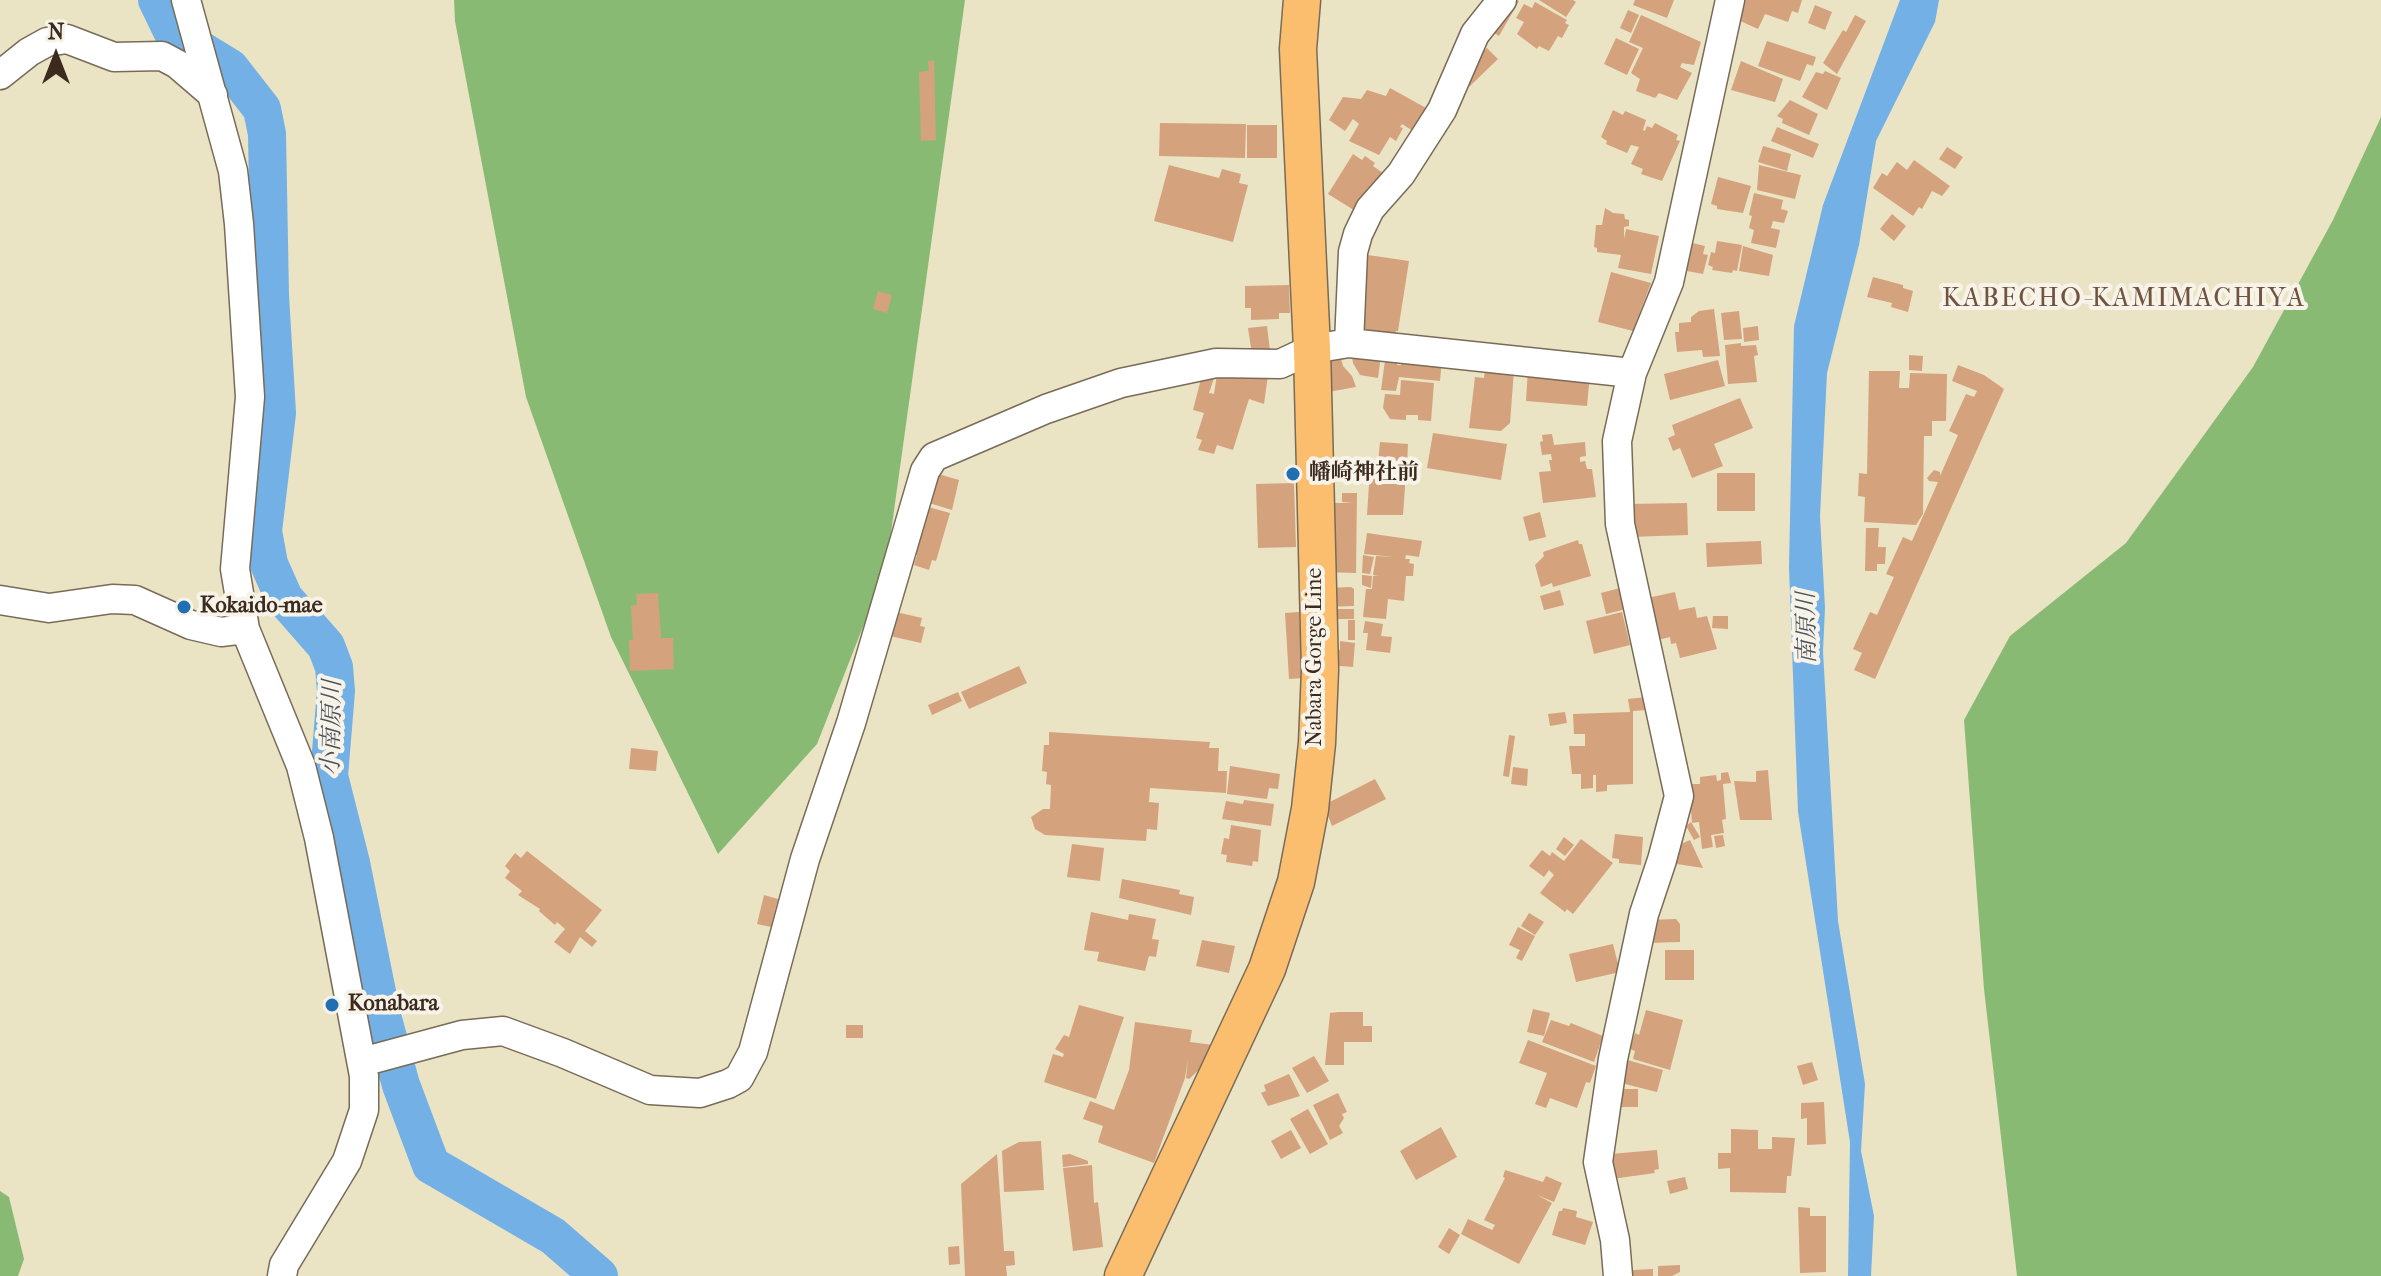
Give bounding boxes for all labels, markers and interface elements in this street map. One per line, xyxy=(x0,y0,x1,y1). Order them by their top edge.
north arrow xyxy=(16,16,96,96)
text: N xyxy=(48,19,64,45)
district label: KABECHO-KAMIMACHIYA xyxy=(1942,284,2306,316)
place label: 幡崎神社前 xyxy=(1309,461,1419,487)
marker: 幡崎神社前 xyxy=(1284,465,1302,483)
street label: Nabara Gorge Line xyxy=(1303,568,1329,746)
water label: 南原川 xyxy=(1793,592,1823,664)
place label: Kokaido-mae xyxy=(200,594,323,620)
marker: Kokaido-mae xyxy=(175,598,193,616)
water label: 小南原川 xyxy=(318,680,348,776)
place label: Konabara xyxy=(348,992,439,1018)
marker: Konabara xyxy=(323,996,341,1014)

